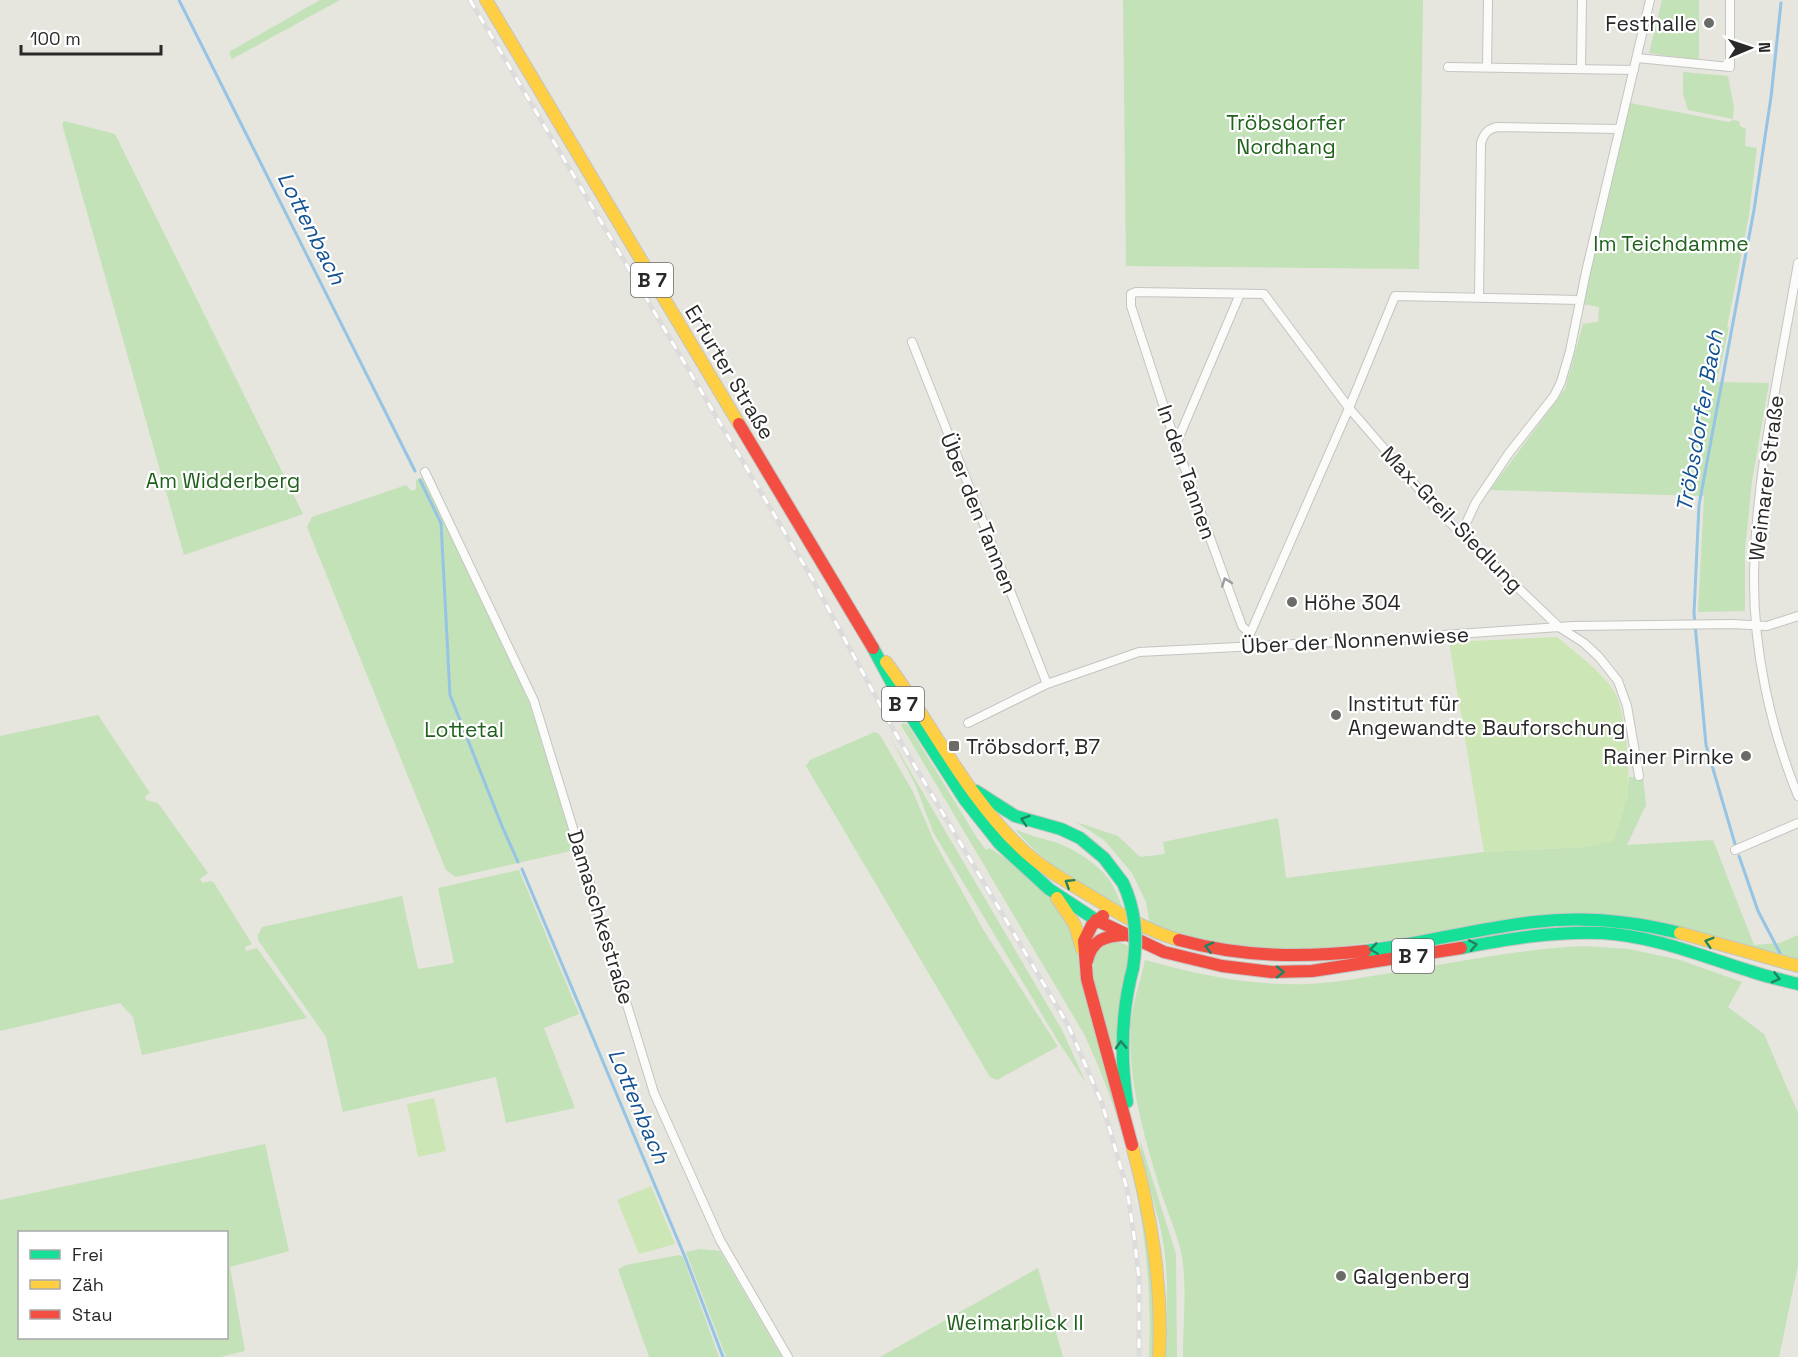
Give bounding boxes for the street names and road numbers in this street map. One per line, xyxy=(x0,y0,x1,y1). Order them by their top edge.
road number: B 7 xyxy=(631,263,673,297)
street label: Erfurter Straße xyxy=(679,300,781,444)
street label: Weimarer Straße xyxy=(1742,394,1790,562)
street label: In den Tannen xyxy=(1151,401,1223,543)
street label: Über den Tannen xyxy=(935,429,1023,597)
street label: Max-Greil-Siedlung xyxy=(1375,440,1529,598)
street label: Über der Nonnenwiese xyxy=(1240,621,1470,659)
road number: B 7 xyxy=(882,687,924,721)
street label: Damaschkestraße xyxy=(562,826,640,1008)
road number: B 7 xyxy=(1392,939,1434,973)

